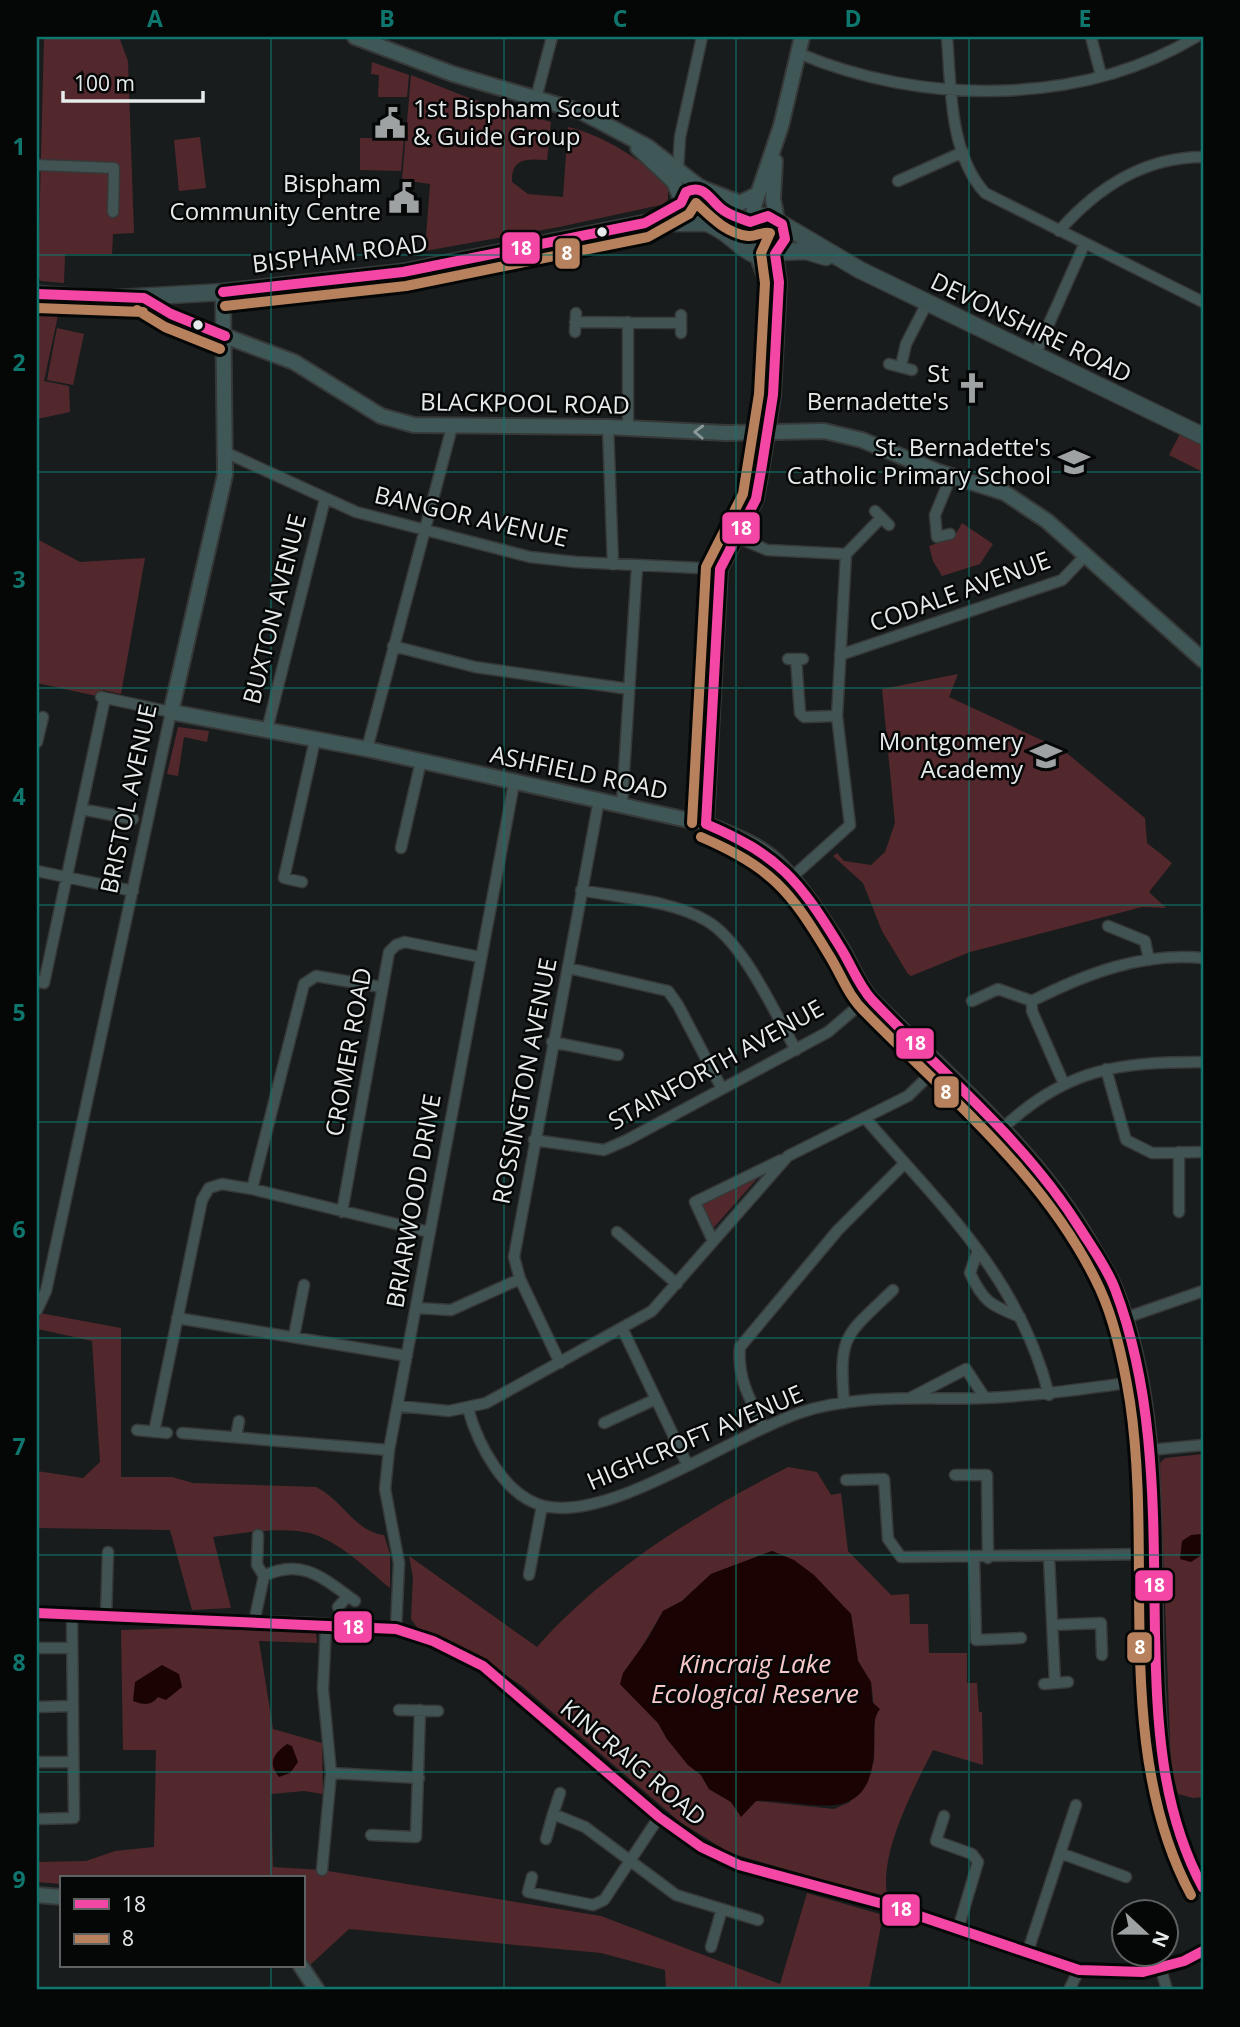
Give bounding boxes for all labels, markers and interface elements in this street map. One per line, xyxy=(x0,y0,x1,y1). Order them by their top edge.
text: A xyxy=(147,2,163,34)
text: B xyxy=(379,2,395,34)
text: C xyxy=(613,2,627,34)
text: D xyxy=(844,2,862,34)
text: E xyxy=(1079,2,1091,34)
scale bar xyxy=(63,60,203,104)
text: 100 m xyxy=(74,69,135,97)
place label: 1st Bispham Scout & Guide Group xyxy=(413,91,620,152)
public building icon: 1st Bispham Scout & Guide Group xyxy=(373,106,407,140)
text: 1 xyxy=(12,130,26,162)
place label: Bispham Community Centre xyxy=(170,166,381,227)
public building icon: Bispham Community Centre xyxy=(387,181,421,215)
street label: BISPHAM ROAD xyxy=(250,225,429,280)
unlabelled marker xyxy=(595,225,609,239)
line badge: 18 xyxy=(501,231,541,265)
text: 18 xyxy=(510,235,532,261)
line badge: 8 xyxy=(554,237,581,270)
text: 8 xyxy=(562,240,573,266)
street label: DEVONSHIRE ROAD xyxy=(926,264,1138,390)
unlabelled marker xyxy=(191,318,205,332)
text: 2 xyxy=(12,346,26,378)
place label: St Bernadette's xyxy=(807,356,949,417)
church icon: St Bernadette's xyxy=(955,371,989,405)
street label: BLACKPOOL ROAD xyxy=(420,384,630,421)
one-way arrow xyxy=(693,425,704,440)
place label: St. Bernadette's Catholic Primary School xyxy=(787,430,1051,491)
school or university icon: St. Bernadette's Catholic Primary School xyxy=(1057,445,1091,479)
street label: BANGOR AVENUE xyxy=(371,477,571,554)
street label: BUXTON AVENUE xyxy=(234,510,313,707)
line badge: 18 xyxy=(721,511,761,545)
text: 18 xyxy=(730,515,752,541)
street label: CODALE AVENUE xyxy=(864,543,1054,639)
text: 3 xyxy=(12,563,26,595)
street label: BRISTOL AVENUE xyxy=(91,701,164,896)
place label: Montgomery Academy xyxy=(879,724,1024,785)
street label: ASHFIELD ROAD xyxy=(488,737,671,806)
school or university icon: Montgomery Academy xyxy=(1029,739,1063,773)
text: 4 xyxy=(12,780,26,812)
street label: ROSSINGTON AVENUE xyxy=(483,955,564,1207)
street label: CROMER ROAD xyxy=(316,965,379,1139)
street label: STAINFORTH AVENUE xyxy=(602,991,829,1137)
text: 5 xyxy=(12,996,26,1028)
line badge: 18 xyxy=(895,1027,935,1060)
text: 18 xyxy=(904,1030,926,1056)
line badge: 8 xyxy=(933,1075,960,1109)
text: 8 xyxy=(941,1079,952,1105)
street label: BRIARWOOD DRIVE xyxy=(377,1091,448,1310)
text: 6 xyxy=(12,1213,26,1245)
street label: HIGHCROFT AVENUE xyxy=(581,1376,808,1497)
text: 7 xyxy=(12,1430,26,1462)
line badge: 18 xyxy=(1134,1569,1174,1602)
text: 18 xyxy=(1143,1572,1165,1598)
line badge: 18 xyxy=(333,1610,373,1644)
text: 18 xyxy=(342,1614,364,1640)
line badge: 8 xyxy=(1126,1631,1153,1664)
text: 8 xyxy=(1135,1634,1146,1660)
water label: Kincraig Lake Ecological Reserve xyxy=(651,1645,859,1711)
text: 8 xyxy=(12,1646,26,1678)
street label: KINCRAIG ROAD xyxy=(554,1691,714,1833)
text: 9 xyxy=(12,1863,26,1895)
legend xyxy=(60,1876,304,1968)
text: 18 xyxy=(122,1890,146,1918)
line badge: 18 xyxy=(881,1893,921,1927)
text: 18 xyxy=(890,1896,912,1922)
north arrow xyxy=(1110,1898,1180,1968)
text: 8 xyxy=(122,1924,134,1952)
text: N xyxy=(1146,1927,1176,1951)

